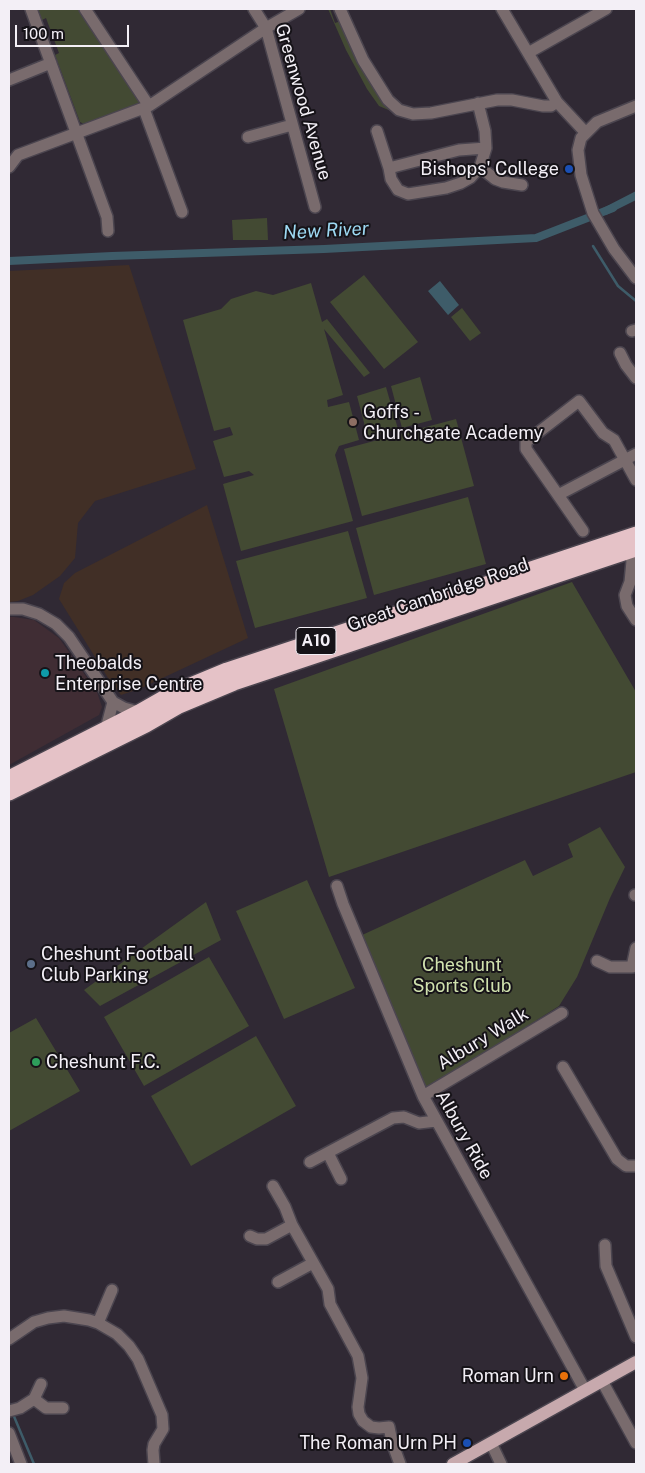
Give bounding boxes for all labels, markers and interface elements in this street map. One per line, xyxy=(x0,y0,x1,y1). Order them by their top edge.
scale bar xyxy=(18,15,131,47)
street label: Greenwood Avenue xyxy=(270,21,336,183)
text: 100 m xyxy=(23,25,64,42)
place label: Bishops' College xyxy=(420,158,559,180)
marker: Bishops' College xyxy=(563,163,575,175)
water label: New River xyxy=(282,217,370,245)
place label: Goffs - Churchgate Academy xyxy=(363,401,543,444)
marker: Goffs - Churchgate Academy xyxy=(347,416,359,428)
street label: Great Cambridge Road xyxy=(345,554,531,636)
road number: A10 xyxy=(296,627,336,654)
place label: Theobalds Enterprise Centre xyxy=(55,652,202,694)
marker: Theobalds Enterprise Centre xyxy=(39,667,51,679)
place label: Cheshunt Football Club Parking xyxy=(41,943,194,986)
park label: Cheshunt Sports Club xyxy=(412,954,512,996)
marker: Cheshunt Football Club Parking xyxy=(25,958,37,970)
street label: Albury Walk xyxy=(434,1003,532,1075)
place label: Cheshunt F.C. xyxy=(46,1051,160,1073)
marker: Cheshunt F.C. xyxy=(30,1056,42,1068)
street label: Albury Ride xyxy=(431,1087,497,1183)
place label: Roman Urn xyxy=(462,1365,554,1387)
marker: Roman Urn xyxy=(558,1370,570,1382)
place label: The Roman Urn PH xyxy=(299,1432,457,1454)
marker: The Roman Urn PH xyxy=(461,1437,473,1449)

